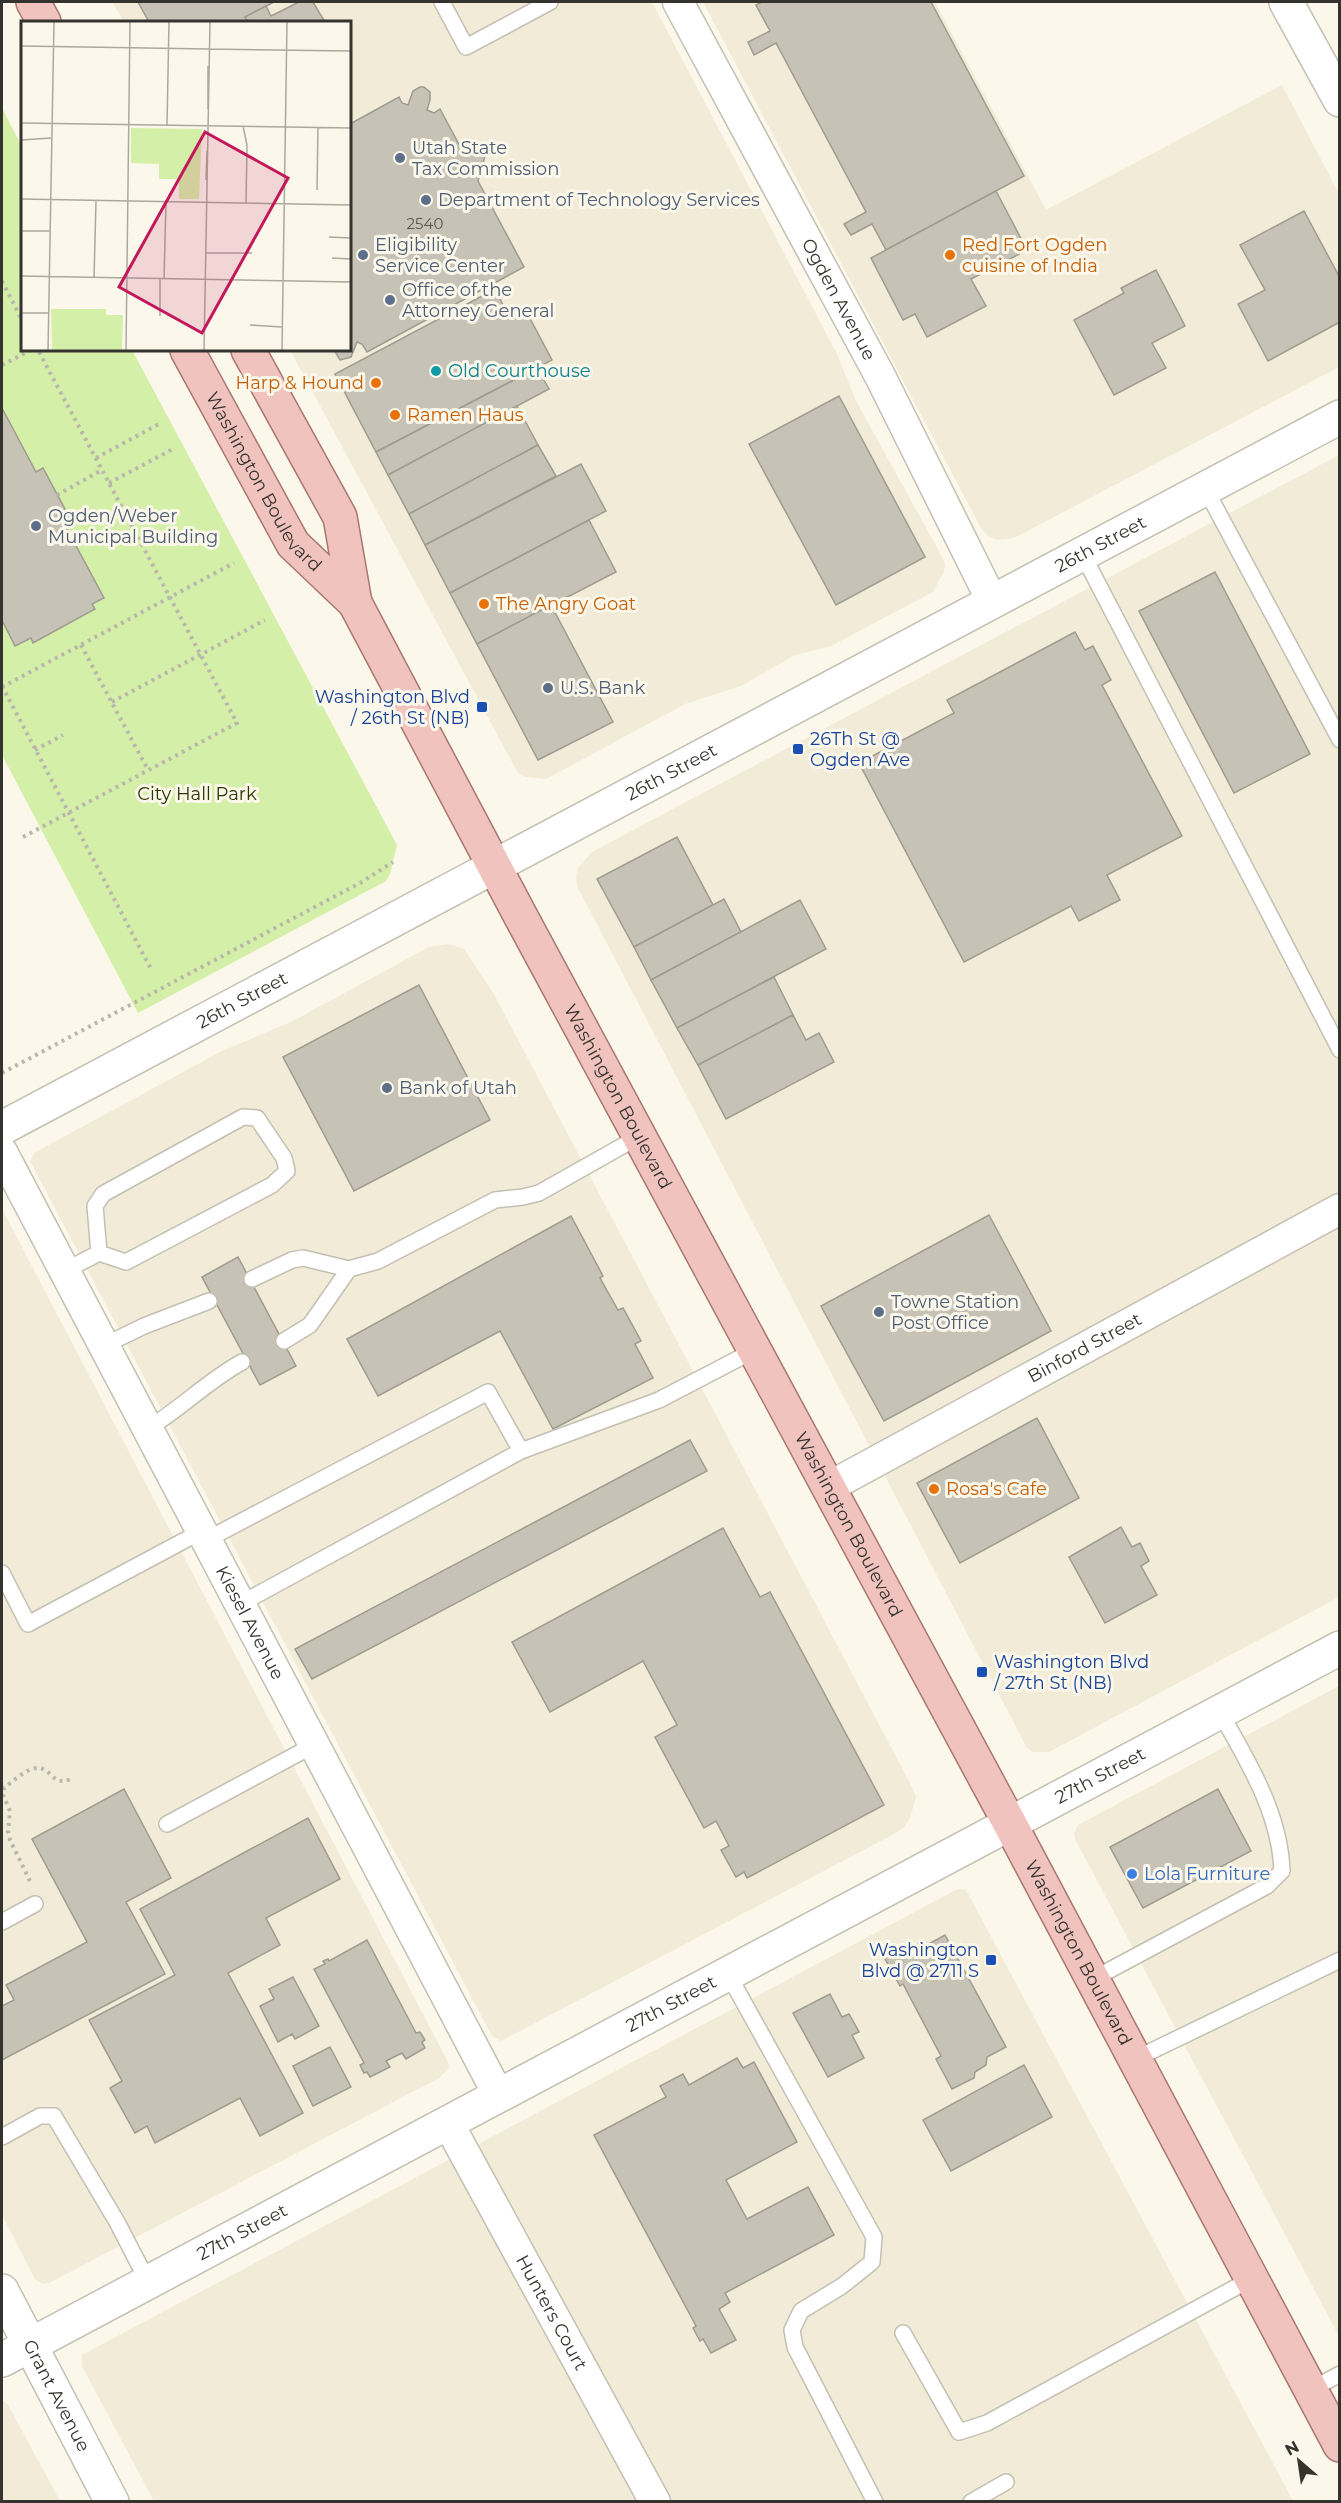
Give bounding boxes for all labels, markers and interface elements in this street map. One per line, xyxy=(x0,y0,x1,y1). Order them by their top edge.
inset map xyxy=(21,21,351,351)
place label: Utah State Tax Commission xyxy=(412,137,559,180)
marker: Utah State Tax Commission xyxy=(393,151,407,165)
place label: Department of Technology Services xyxy=(438,189,760,211)
marker: Department of Technology Services xyxy=(419,193,433,207)
house number: 2540 xyxy=(407,214,443,233)
place label: Eligibility Service Center xyxy=(375,234,505,277)
place label: Red Fort Ogden cuisine of India xyxy=(962,234,1107,277)
street label: Ogden Avenue xyxy=(797,235,881,364)
marker: Eligibility Service Center xyxy=(356,248,370,262)
marker: Red Fort Ogden cuisine of India xyxy=(943,248,957,262)
place label: Office of the Attorney General xyxy=(402,279,554,322)
marker: Office of the Attorney General xyxy=(383,293,397,307)
place label: Old Courthouse xyxy=(448,360,591,382)
marker: Old Courthouse xyxy=(429,364,443,378)
place label: Harp & Hound xyxy=(236,372,364,394)
marker: Harp & Hound xyxy=(369,376,383,390)
street label: Washington Boulevard xyxy=(201,388,326,576)
place label: Ramen Haus xyxy=(407,404,524,426)
marker: Ramen Haus xyxy=(388,408,402,422)
place label: Ogden/Weber Municipal Building xyxy=(48,505,218,548)
street label: 26th Street xyxy=(1051,511,1150,577)
marker: Ogden/Weber Municipal Building xyxy=(29,519,43,533)
place label: The Angry Goat xyxy=(496,593,636,615)
marker: The Angry Goat xyxy=(477,597,491,611)
place label: U.S. Bank xyxy=(560,677,645,699)
marker: U.S. Bank xyxy=(541,681,555,695)
place label: Washington Blvd / 26th St (NB) xyxy=(315,686,470,729)
marker: Washington Blvd / 26th St (NB) xyxy=(475,700,489,714)
place label: 26Th St @ Ogden Ave xyxy=(810,728,910,771)
street label: 26th Street xyxy=(622,739,721,805)
marker: 26Th St @ Ogden Ave xyxy=(791,742,805,756)
park label: City Hall Park xyxy=(137,783,257,805)
street label: 26th Street xyxy=(193,967,291,1033)
street label: Washington Boulevard xyxy=(559,1000,677,1193)
place label: Bank of Utah xyxy=(399,1077,517,1099)
marker: Bank of Utah xyxy=(380,1081,394,1095)
place label: Towne Station Post Office xyxy=(891,1291,1019,1334)
marker: Towne Station Post Office xyxy=(872,1305,886,1319)
street label: Binford Street xyxy=(1024,1308,1145,1388)
street label: Washington Boulevard xyxy=(790,1428,907,1621)
place label: Rosa's Cafe xyxy=(946,1478,1047,1500)
marker: Rosa's Cafe xyxy=(927,1482,941,1496)
street label: Kiesel Avenue xyxy=(211,1562,289,1684)
place label: Washington Blvd / 27th St (NB) xyxy=(993,1651,1149,1694)
marker: Washington Blvd / 27th St (NB) xyxy=(975,1665,989,1679)
street label: 27th Street xyxy=(1051,1743,1149,1809)
street label: Washington Boulevard xyxy=(1020,1856,1137,2049)
place label: Lola Furniture xyxy=(1144,1863,1270,1885)
marker: Lola Furniture xyxy=(1125,1867,1139,1881)
place label: Washington Blvd @ 2711 S xyxy=(861,1939,979,1982)
marker: Washington Blvd @ 2711 S xyxy=(984,1953,998,1967)
street label: 27th Street xyxy=(622,1971,720,2037)
street label: 27th Street xyxy=(193,2199,291,2265)
street label: Hunters Court xyxy=(511,2251,592,2374)
street label: Grant Avenue xyxy=(18,2336,95,2455)
north arrow xyxy=(1269,2431,1329,2491)
text: N xyxy=(1282,2437,1302,2460)

